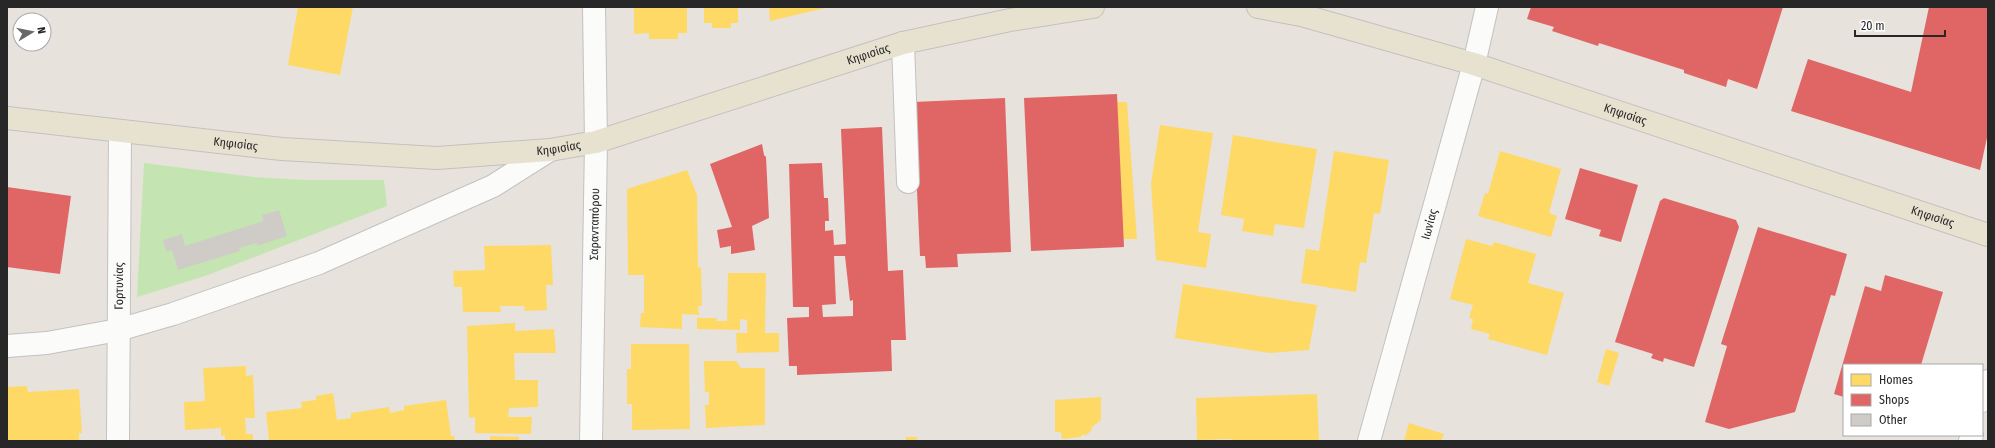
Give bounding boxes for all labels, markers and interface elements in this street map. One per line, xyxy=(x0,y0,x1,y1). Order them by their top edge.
north arrow xyxy=(12,12,52,52)
scale bar xyxy=(1855,12,1945,38)
text: 20 m xyxy=(1861,19,1885,33)
text: N xyxy=(34,26,48,35)
street label: Κηφισίας xyxy=(845,41,892,68)
street label: Κηφισίας xyxy=(1602,101,1649,128)
street label: Κηφισίας xyxy=(213,134,258,153)
street label: Κηφισίας xyxy=(536,138,582,158)
street label: Σαρανταπόρου xyxy=(587,188,602,260)
street label: Κηφισίας xyxy=(1909,203,1956,230)
street label: Ιωνίας xyxy=(1418,207,1440,241)
street label: Γορτυνίας xyxy=(112,262,126,310)
legend xyxy=(1843,364,1983,436)
text: Homes xyxy=(1879,373,1913,387)
text: Shops xyxy=(1879,393,1909,407)
text: Other xyxy=(1879,413,1908,427)

